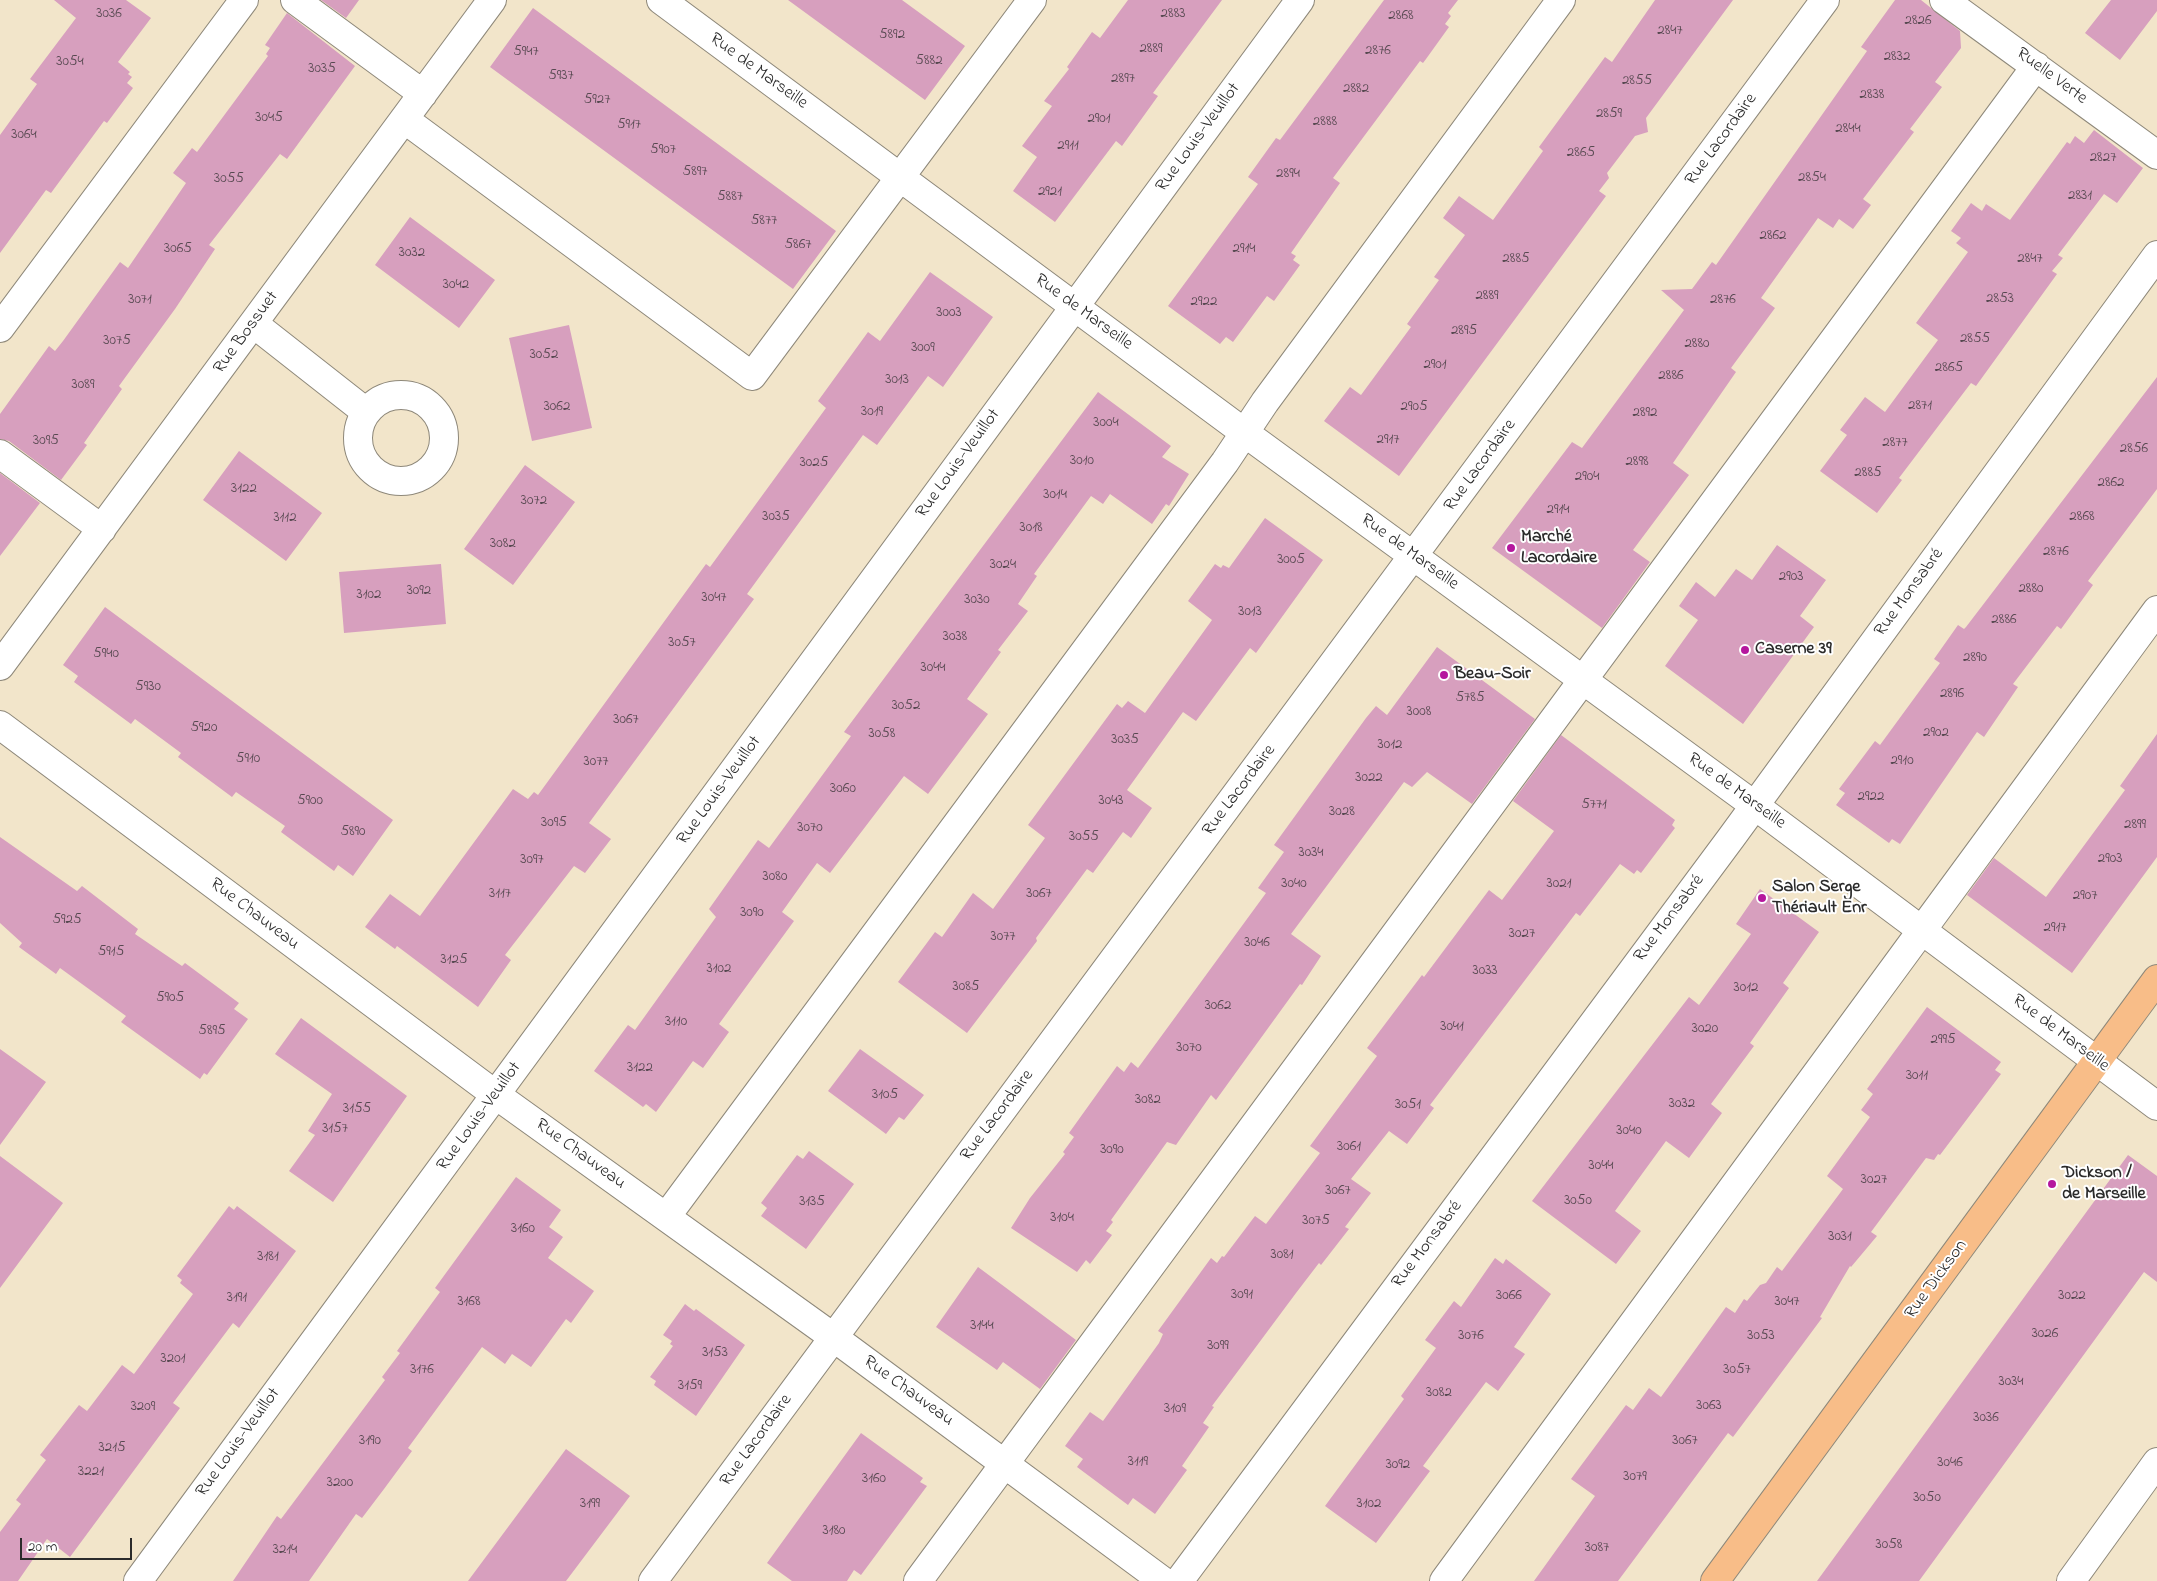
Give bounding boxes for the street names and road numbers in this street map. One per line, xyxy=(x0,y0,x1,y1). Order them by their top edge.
street label: Rue de Marseille xyxy=(705,29,811,115)
street label: Ruelle Verte xyxy=(2011,44,2091,110)
street label: Rue Louis-Veuillot xyxy=(1152,79,1246,197)
street label: Rue Lacordaire xyxy=(1681,90,1763,190)
street label: Rue de Marseille xyxy=(1030,270,1136,356)
street label: Rue Bossuet xyxy=(210,287,284,379)
street label: Rue Louis-Veuillot xyxy=(912,405,1006,523)
street label: Rue Lacordaire xyxy=(1440,416,1522,516)
street label: Rue de Marseille xyxy=(1356,510,1462,596)
street label: Rue Monsabré xyxy=(1871,545,1949,641)
street label: Rue Louis-Veuillot xyxy=(673,732,767,850)
street label: Rue Lacordaire xyxy=(1199,741,1281,841)
street label: Rue de Marseille xyxy=(1683,749,1789,835)
street label: Rue Monsabré xyxy=(1630,871,1710,967)
street label: Rue Chauveau xyxy=(205,874,303,956)
street label: Rue de Marseille xyxy=(2007,990,2113,1078)
street label: Rue Louis-Veuillot xyxy=(433,1058,527,1176)
street label: Rue Lacordaire xyxy=(957,1066,1039,1166)
street label: Rue Chauveau xyxy=(531,1115,629,1195)
street label: Rue Monsabré xyxy=(1388,1197,1468,1293)
street label: Rue Dickson xyxy=(1901,1236,1973,1324)
street label: Rue Chauveau xyxy=(859,1352,957,1432)
street label: Rue Louis-Veuillot xyxy=(192,1384,286,1502)
street label: Rue Lacordaire xyxy=(716,1391,798,1491)

